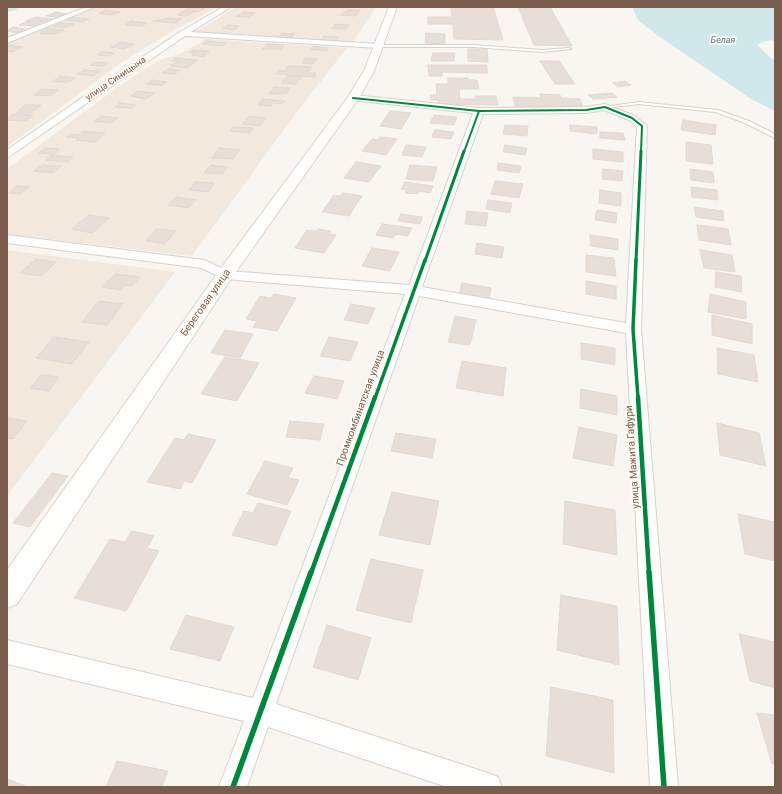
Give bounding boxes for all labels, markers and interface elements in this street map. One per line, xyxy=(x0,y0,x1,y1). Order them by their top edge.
water label: Белая xyxy=(711,36,735,46)
street label: улица Синицына xyxy=(84,55,148,103)
street label: Береговая улица xyxy=(178,267,234,339)
street label: Промкомбинатская улица xyxy=(334,348,388,468)
street label: улица Мажита Гафури xyxy=(623,405,643,509)

